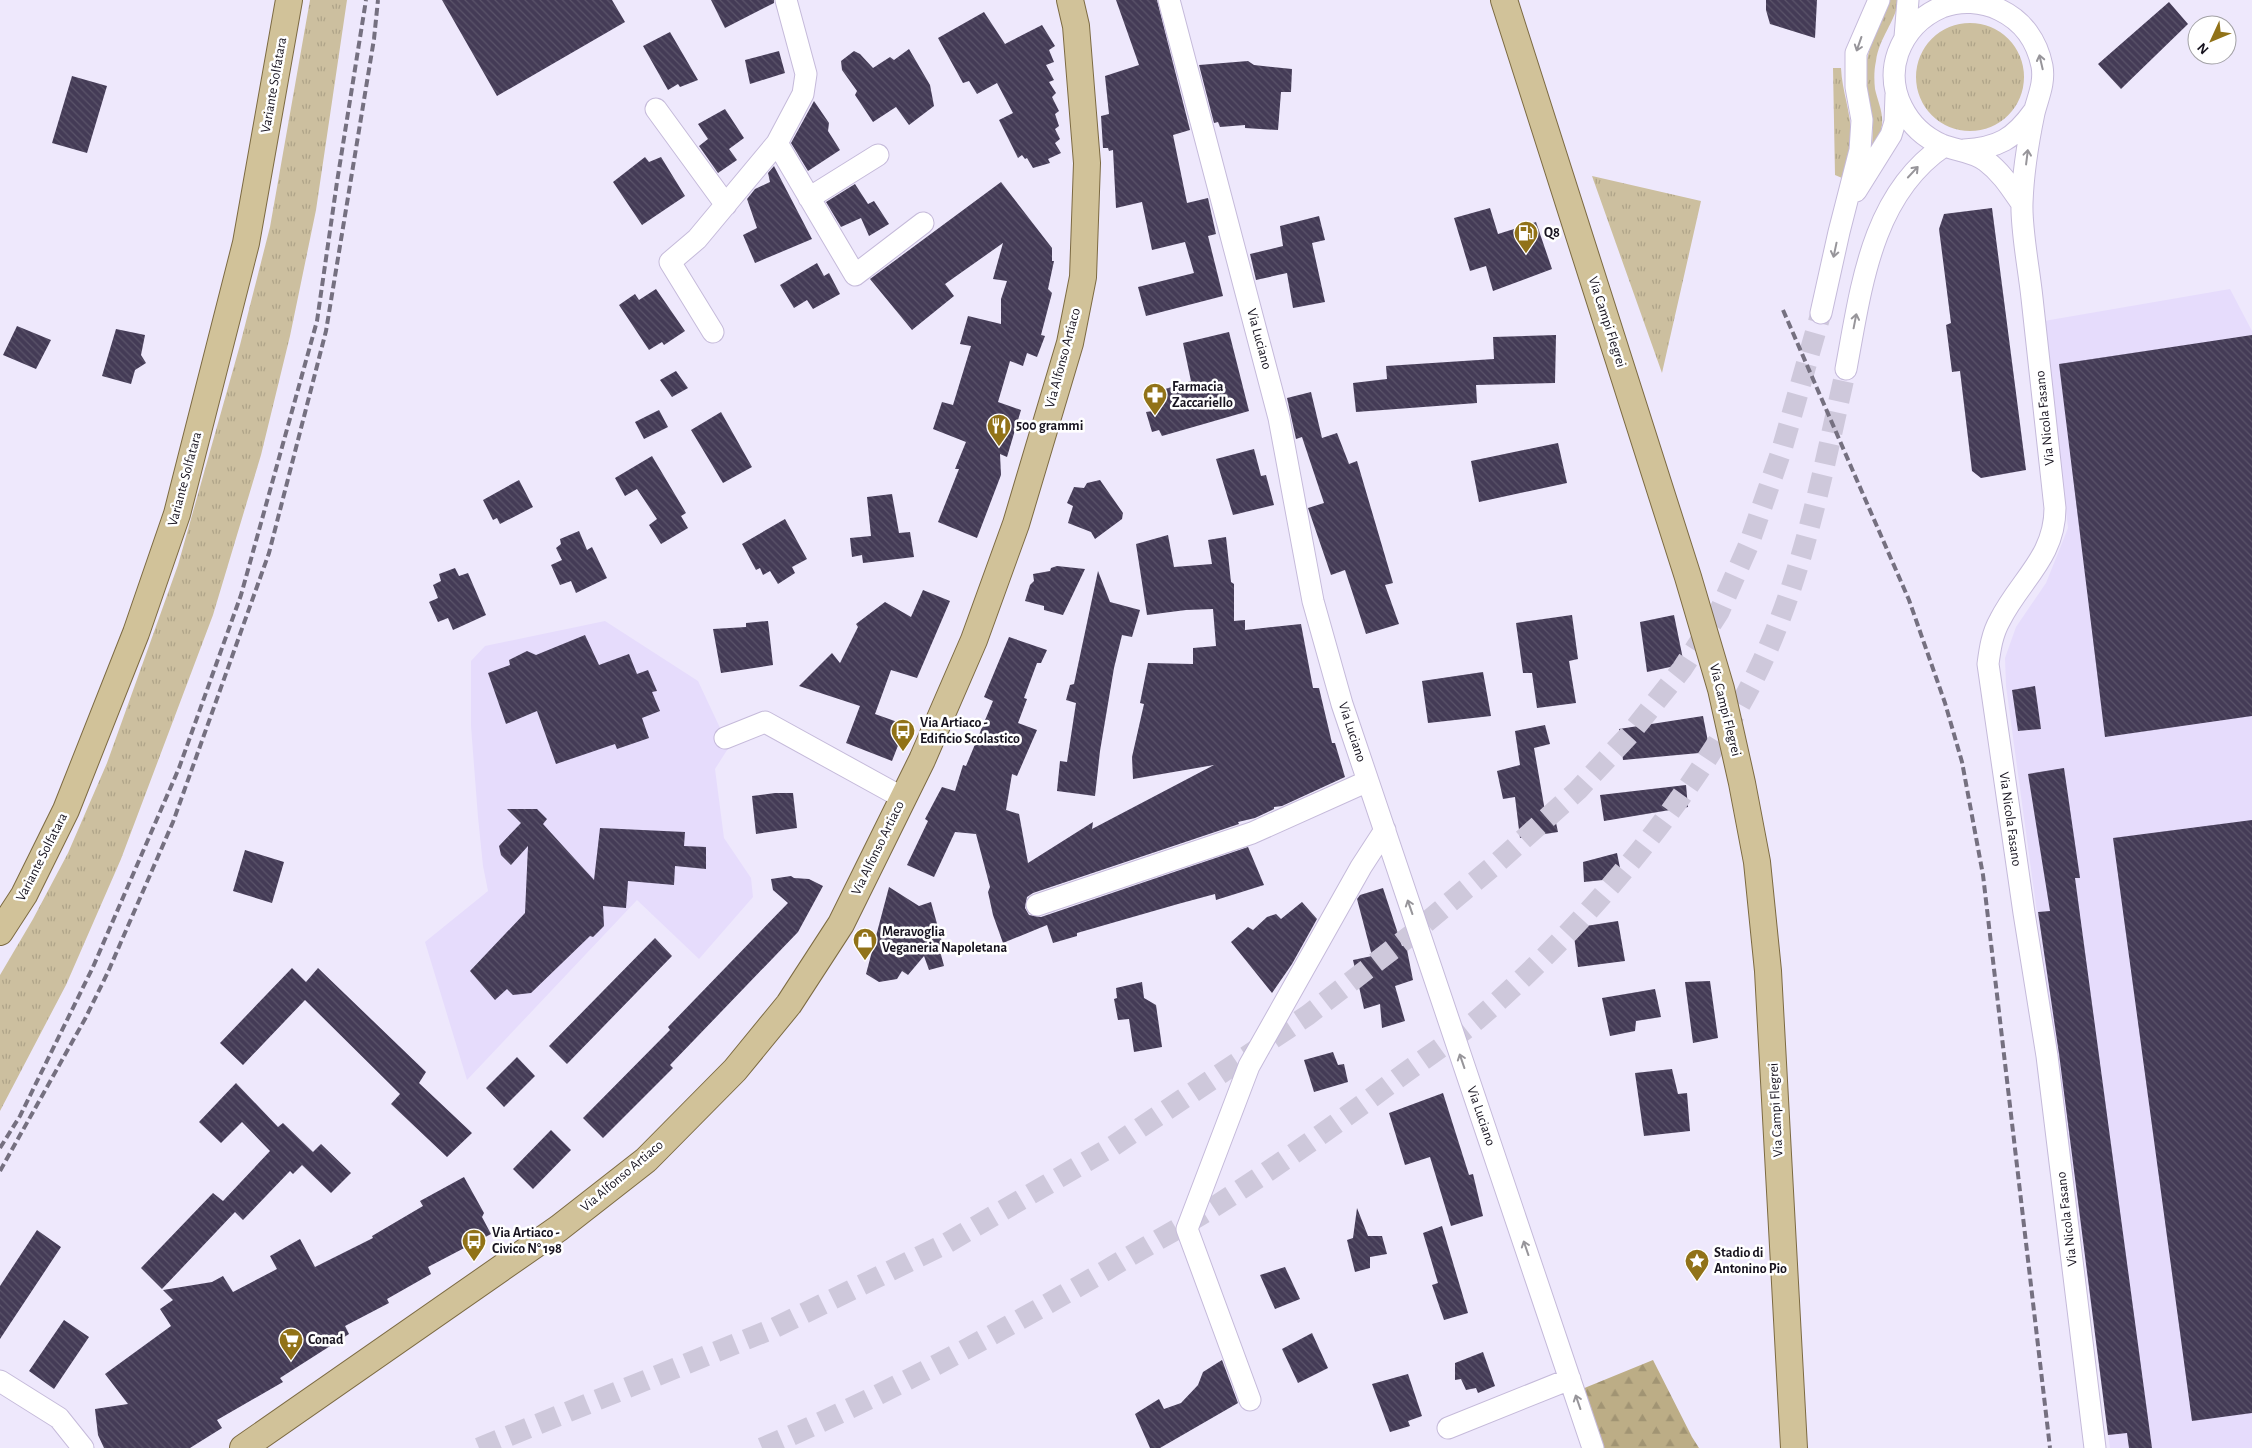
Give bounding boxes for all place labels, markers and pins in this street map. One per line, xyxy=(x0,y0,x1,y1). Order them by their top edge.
fuel station icon: Q8 xyxy=(1513,220,1539,254)
place label: Q8 xyxy=(1544,226,1560,240)
place label: Farmacia Zaccariello xyxy=(1172,380,1233,410)
pharmacy icon: Farmacia Zaccariello xyxy=(1142,382,1168,416)
restaurant icon: 500 grammi xyxy=(986,413,1012,447)
place label: 500 grammi xyxy=(1016,419,1083,433)
place label: Via Artiaco - Edificio Scolastico xyxy=(920,716,1020,746)
bus stop icon: Via Artiaco - Edificio Scolastico xyxy=(890,718,916,752)
place label: Meravoglia Veganeria Napoletana xyxy=(882,925,1007,955)
shop icon: Meravoglia Veganeria Napoletana xyxy=(852,927,878,961)
place label: Via Artiaco - Civico N° 198 xyxy=(492,1226,562,1256)
bus stop icon: Via Artiaco - Civico N° 198 xyxy=(461,1228,487,1262)
place label: Stadio di Antonino Pio xyxy=(1714,1246,1787,1276)
place icon: Stadio di Antonino Pio xyxy=(1684,1248,1710,1282)
supermarket icon: Conad xyxy=(278,1327,304,1361)
place label: Conad xyxy=(308,1333,344,1347)

